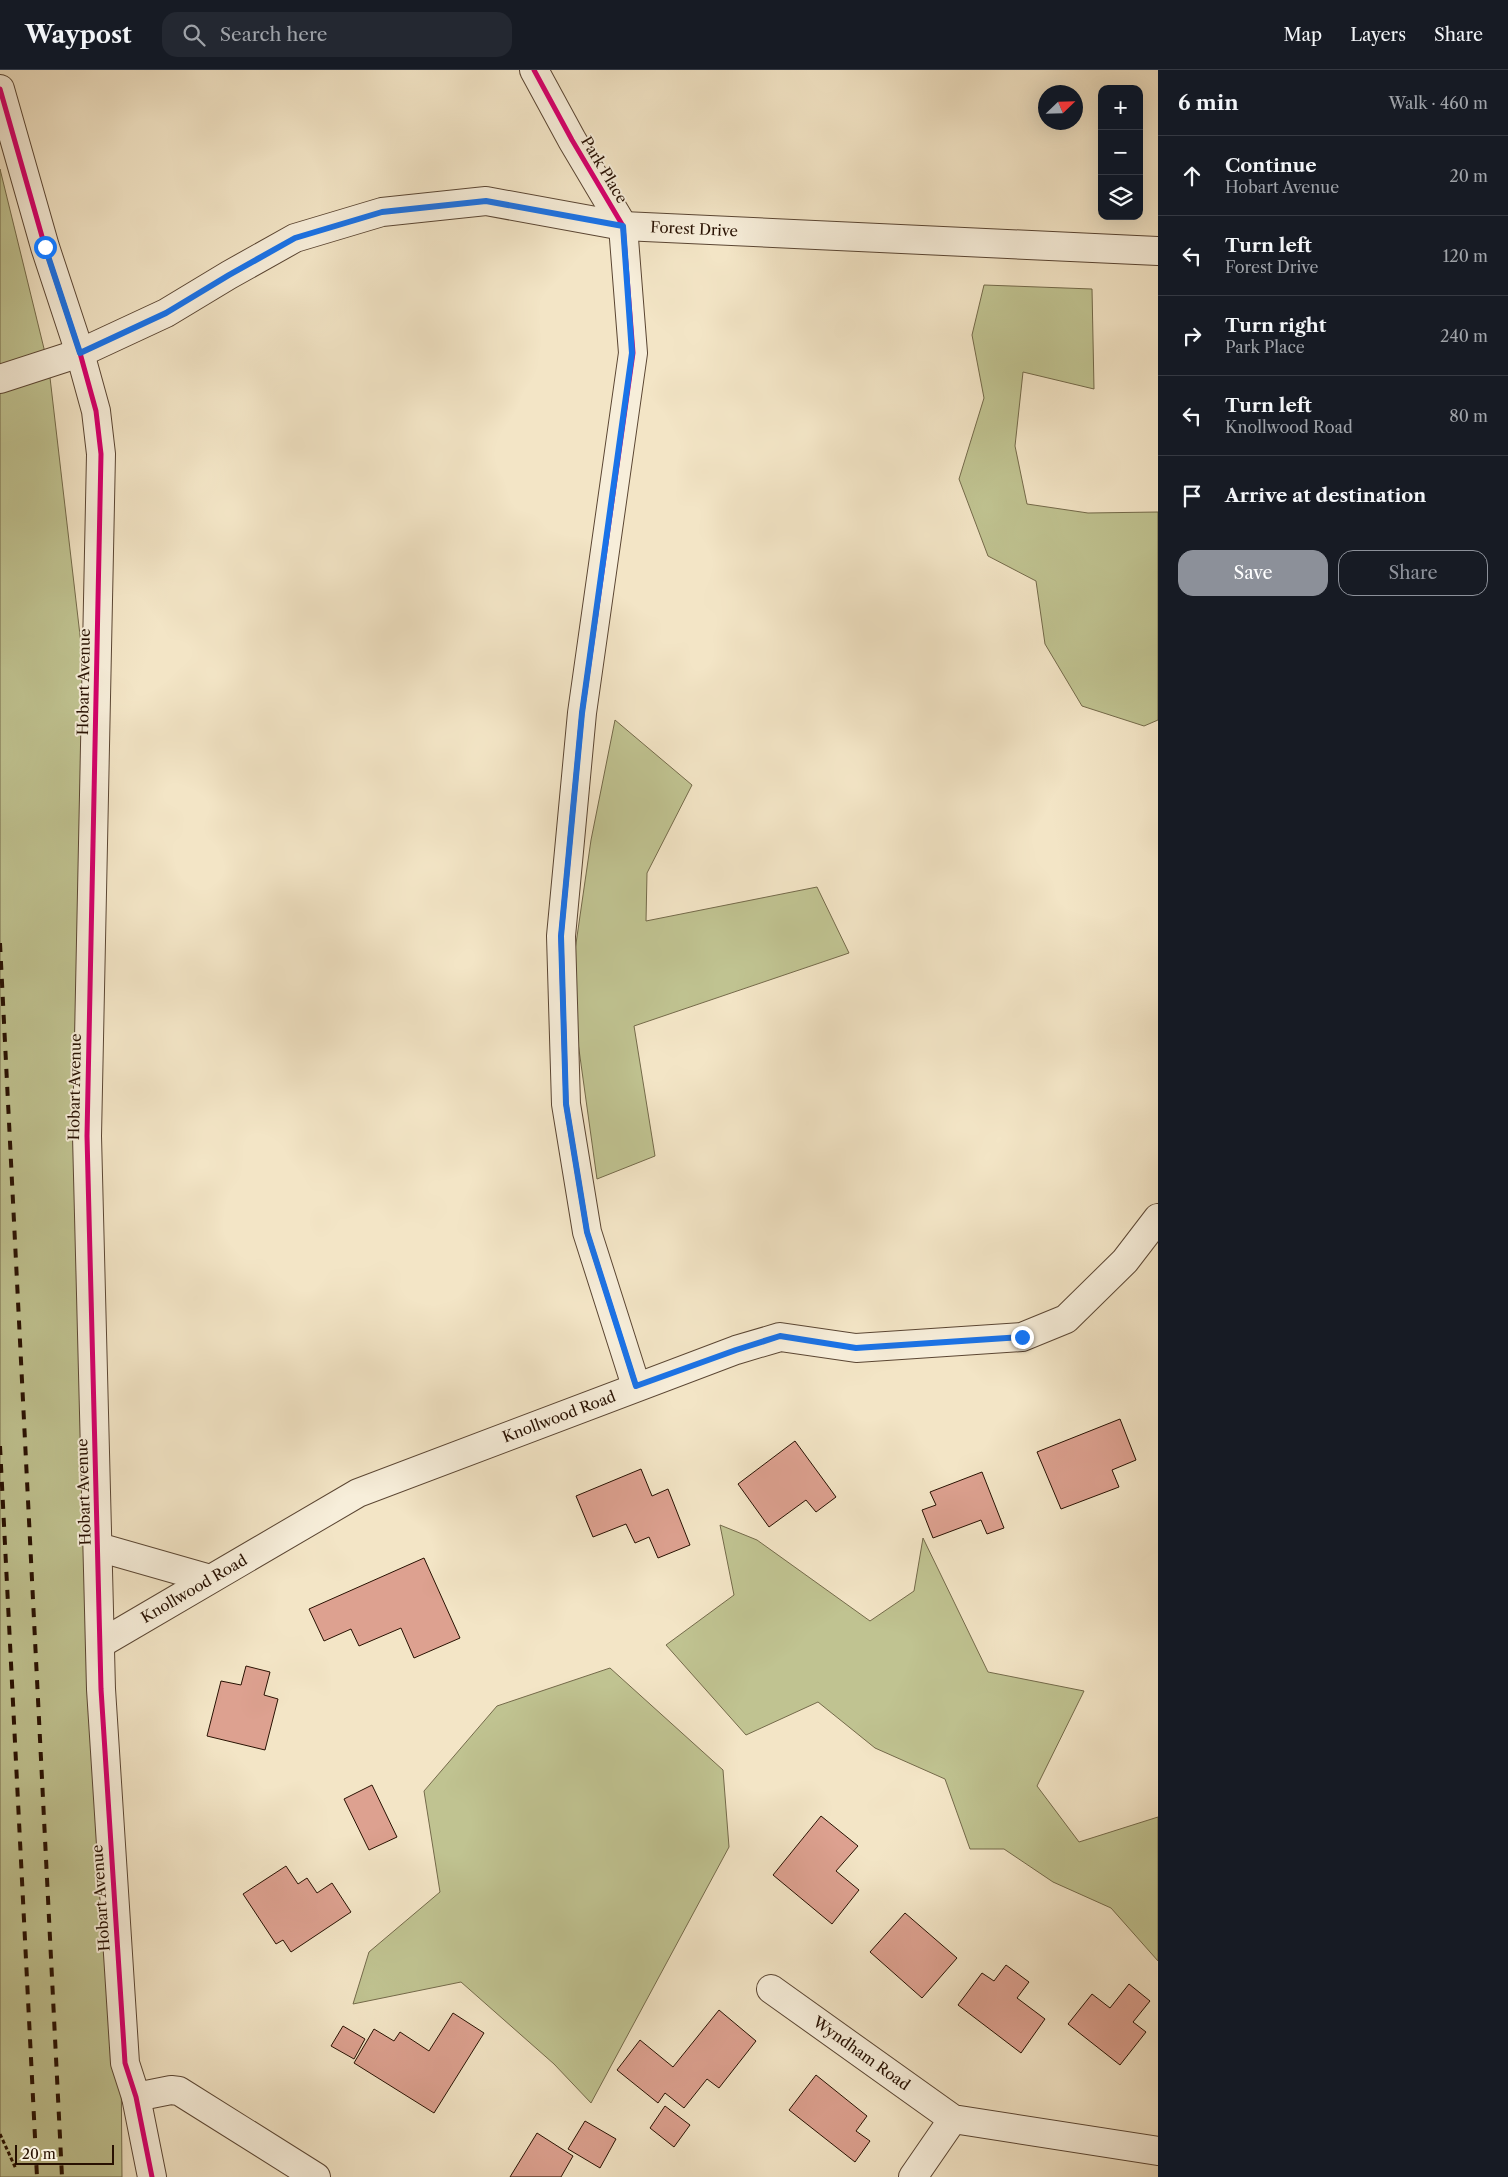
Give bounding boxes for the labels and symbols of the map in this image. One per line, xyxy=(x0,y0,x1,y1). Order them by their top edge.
north arrow xyxy=(1038,85,1083,130)
street label: Park Place xyxy=(577,133,632,207)
street label: Forest Drive xyxy=(650,217,738,240)
route start xyxy=(34,236,57,259)
street label: Hobart Avenue xyxy=(73,628,94,736)
street label: Hobart Avenue xyxy=(64,1033,85,1141)
route end xyxy=(1011,1326,1034,1349)
street label: Knollwood Road xyxy=(500,1386,618,1447)
street label: Hobart Avenue xyxy=(72,1438,95,1546)
street label: Knollwood Road xyxy=(137,1550,250,1627)
street label: Hobart Avenue xyxy=(87,1844,114,1952)
street label: Wyndham Road xyxy=(809,2011,914,2094)
scale bar xyxy=(15,2142,114,2165)

